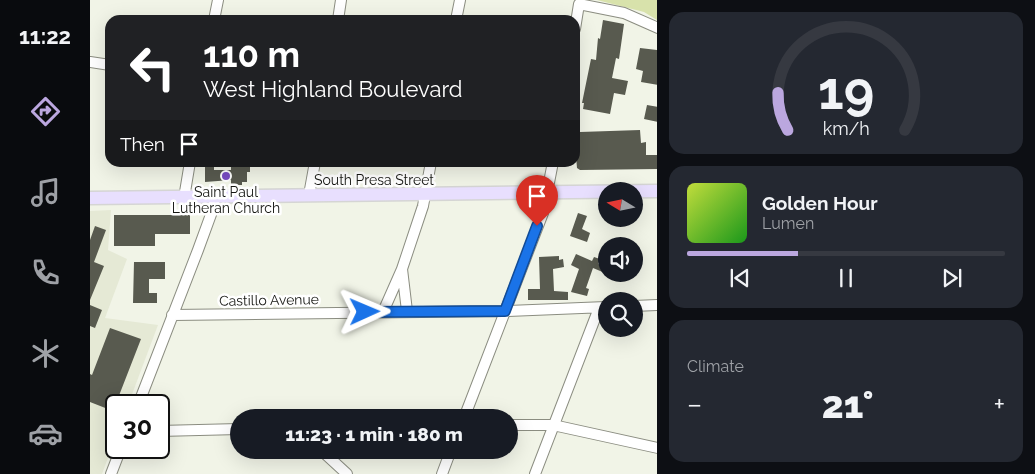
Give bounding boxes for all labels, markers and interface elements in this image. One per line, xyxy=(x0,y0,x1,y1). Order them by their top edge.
text: 11:22 xyxy=(19,23,71,49)
text: 110 m xyxy=(203,34,300,75)
icon: left xyxy=(120,35,185,100)
text: 19 xyxy=(818,60,874,121)
text: West Highland Boulevard xyxy=(203,76,463,102)
icon: directions xyxy=(28,94,63,129)
text: km/h xyxy=(822,118,870,139)
icon: arrive xyxy=(175,130,203,158)
text: Then xyxy=(120,133,165,155)
marker: Saint Paul Lutheran Church xyxy=(220,170,232,182)
street label: South Presa Street xyxy=(314,172,434,188)
icon: music xyxy=(28,175,63,210)
pin xyxy=(516,175,558,226)
icon: arrive xyxy=(523,182,551,210)
north arrow xyxy=(598,182,642,228)
map controls xyxy=(598,182,643,337)
place label: Saint Paul Lutheran Church xyxy=(172,184,280,216)
text: Golden Hour xyxy=(762,192,878,214)
text: Lumen xyxy=(762,214,814,233)
button: sound xyxy=(598,237,643,282)
icon: phone xyxy=(28,255,63,290)
icon: previous xyxy=(726,264,754,292)
icon: pause xyxy=(832,264,860,292)
icon: next xyxy=(938,264,966,292)
position arrow xyxy=(338,285,390,337)
street label: Castillo Avenue xyxy=(219,291,319,309)
button: search xyxy=(598,292,643,337)
icon: climate xyxy=(28,336,63,371)
text: Climate xyxy=(687,357,744,376)
text: 21° xyxy=(822,382,874,427)
text: − xyxy=(687,388,702,421)
text: + xyxy=(993,388,1005,421)
speed limit sign: 30 xyxy=(105,394,170,459)
icon: car xyxy=(28,416,63,451)
text: 11:23 · 1 min · 180 m xyxy=(285,423,463,445)

